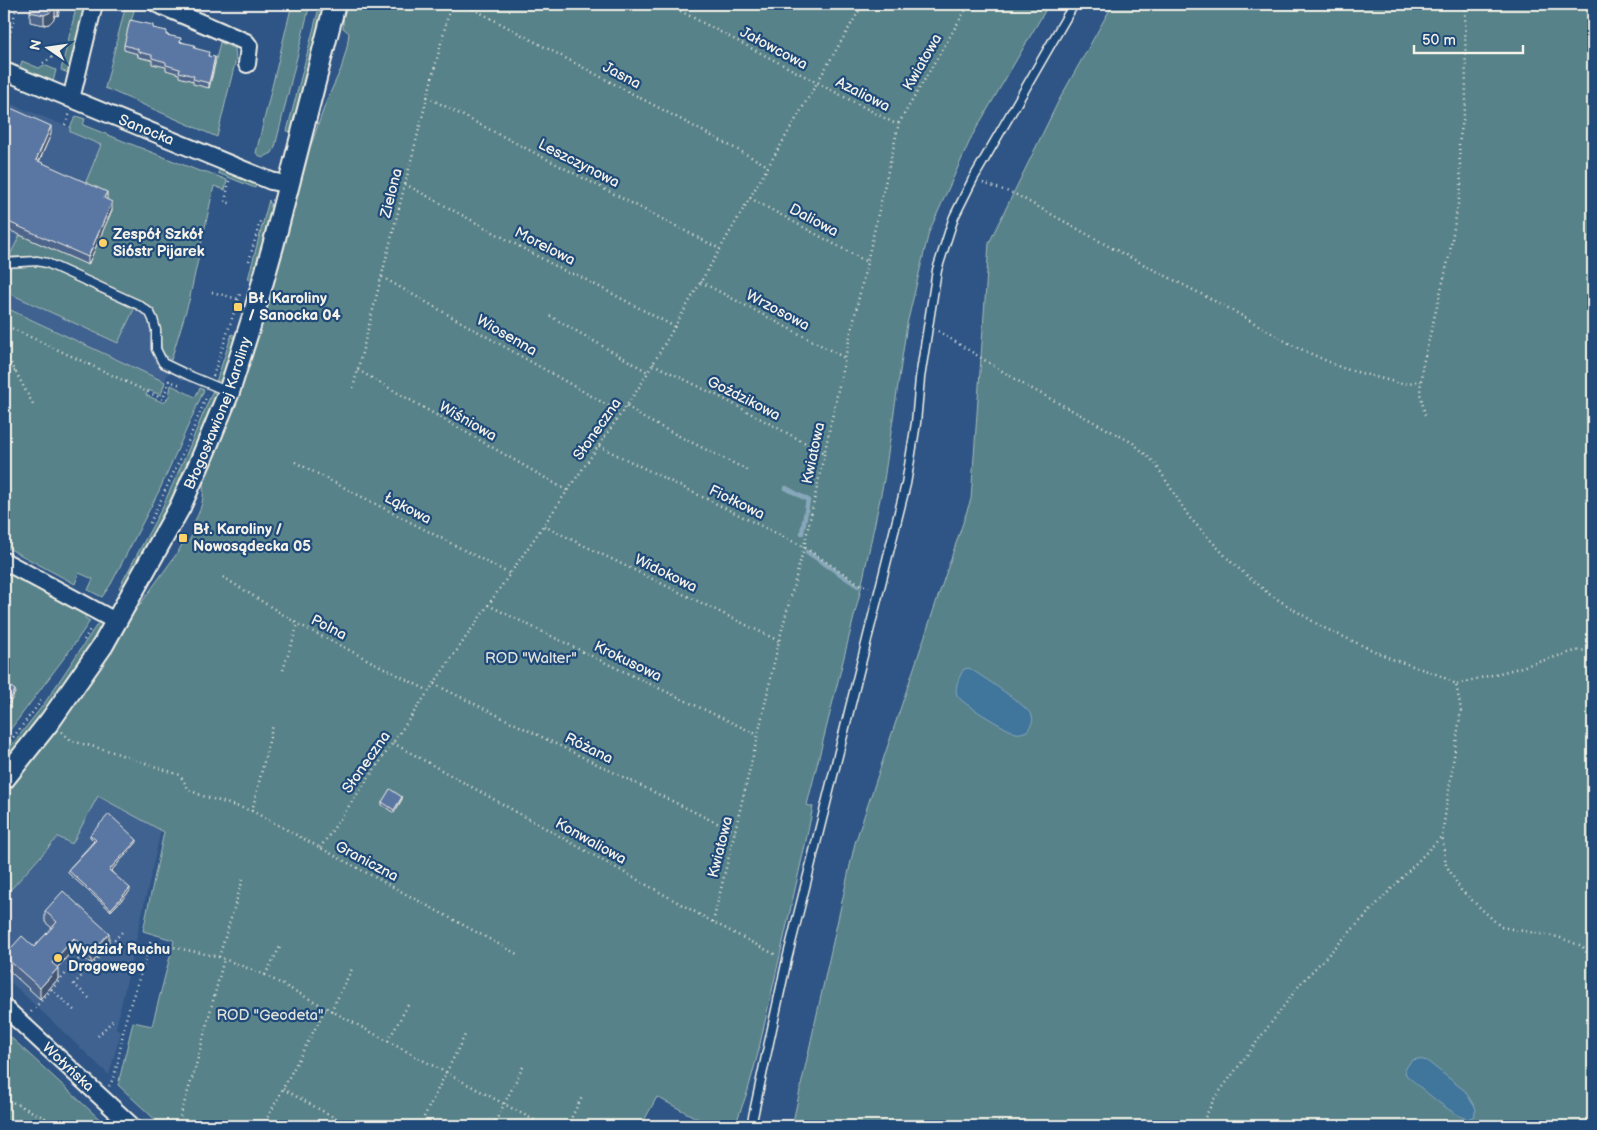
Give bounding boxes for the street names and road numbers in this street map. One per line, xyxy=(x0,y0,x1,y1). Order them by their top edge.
street label: Jałowcowa xyxy=(737,23,811,74)
street label: Kwiatowa xyxy=(899,30,946,94)
street label: Jasna xyxy=(599,58,644,93)
street label: Azaliowa xyxy=(832,73,893,116)
street label: Sanocka xyxy=(116,110,177,150)
street label: Leszczynowa xyxy=(535,135,623,192)
street label: Zielona xyxy=(376,166,407,221)
street label: Daliowa xyxy=(786,200,842,241)
street label: Morelowa xyxy=(511,223,578,270)
street label: Wrzosowa xyxy=(743,286,813,335)
street label: Wiosenna xyxy=(473,311,540,360)
street label: Błogosławionej Karoliny xyxy=(180,334,256,493)
street label: Goździkowa xyxy=(704,372,784,425)
street label: Słoneczna xyxy=(569,394,626,464)
street label: Wiśniowa xyxy=(435,397,500,446)
street label: Kwiatowa xyxy=(798,421,829,486)
street label: Fiołkowa xyxy=(706,481,768,524)
street label: Łąkowa xyxy=(381,488,435,529)
street label: Widokowa xyxy=(631,550,700,597)
street label: Polna xyxy=(308,610,350,644)
street label: Krokusowa xyxy=(591,637,665,686)
street label: Słoneczna xyxy=(338,727,395,797)
street label: Różana xyxy=(561,729,616,768)
street label: Konwaliowa xyxy=(552,814,630,869)
street label: Kwiatowa xyxy=(704,814,737,880)
street label: Graniczna xyxy=(332,837,402,886)
street label: Wołyńska xyxy=(38,1039,98,1096)

